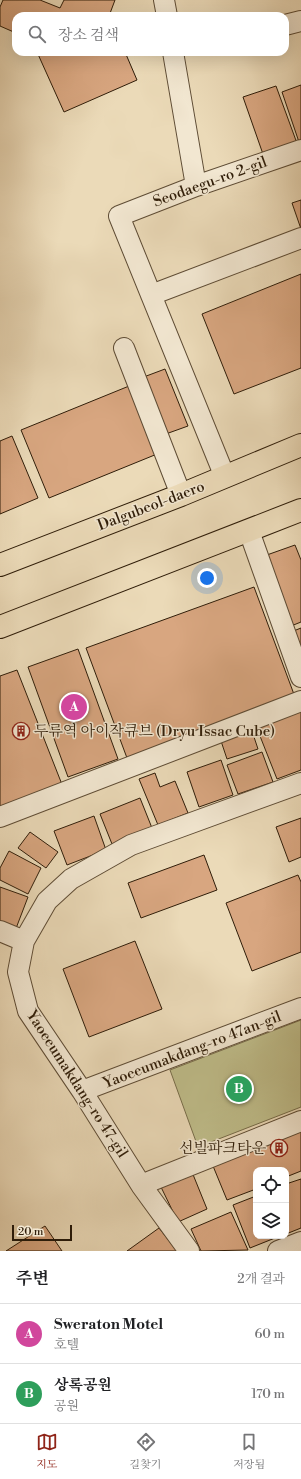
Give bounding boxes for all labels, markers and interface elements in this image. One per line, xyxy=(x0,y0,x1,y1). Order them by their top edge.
search box xyxy=(12,12,289,56)
icon: search xyxy=(26,23,48,45)
text: 장소 검색 xyxy=(58,26,119,45)
street label: Seodaegu-ro 2-gil xyxy=(150,152,270,211)
street label: Dalgubeol-daero xyxy=(95,477,207,535)
your location xyxy=(197,568,217,588)
pin: A xyxy=(61,692,87,722)
building icon: 두류역 아이작큐브 (Dryu Issac Cube) xyxy=(11,721,31,741)
place label: 두류역 아이작큐브 (Dryu Issac Cube) xyxy=(34,722,275,741)
street label: Yaoeeumakdang-ro 47-gil xyxy=(22,1006,132,1162)
street label: Yaoeeumakdang-ro 47an-gil xyxy=(99,1007,284,1093)
pin: B xyxy=(226,1074,252,1104)
building icon: 선빌파크타운 xyxy=(269,1138,289,1158)
place label: 선빌파크타운 xyxy=(179,1139,266,1158)
map controls xyxy=(253,1167,289,1239)
button: locate xyxy=(253,1167,289,1203)
button: layers xyxy=(253,1203,289,1239)
scale bar xyxy=(12,1223,72,1242)
text: 20 m xyxy=(18,1225,43,1239)
text: 주변 xyxy=(16,1268,49,1290)
text: 2개 결과 xyxy=(237,1271,285,1287)
text: Sweraton Motel xyxy=(54,1315,163,1334)
text: A xyxy=(24,1326,34,1342)
text: 60 m xyxy=(254,1326,285,1342)
text: 호텔 xyxy=(54,1337,79,1353)
text: 상록공원 xyxy=(54,1376,112,1395)
text: B xyxy=(24,1386,34,1402)
text: 170 m xyxy=(251,1386,285,1402)
text: 공원 xyxy=(54,1398,79,1414)
tab: 지도 xyxy=(36,1431,58,1472)
tab: 길찾기 xyxy=(130,1431,161,1472)
tab: 저장됨 xyxy=(233,1431,265,1472)

